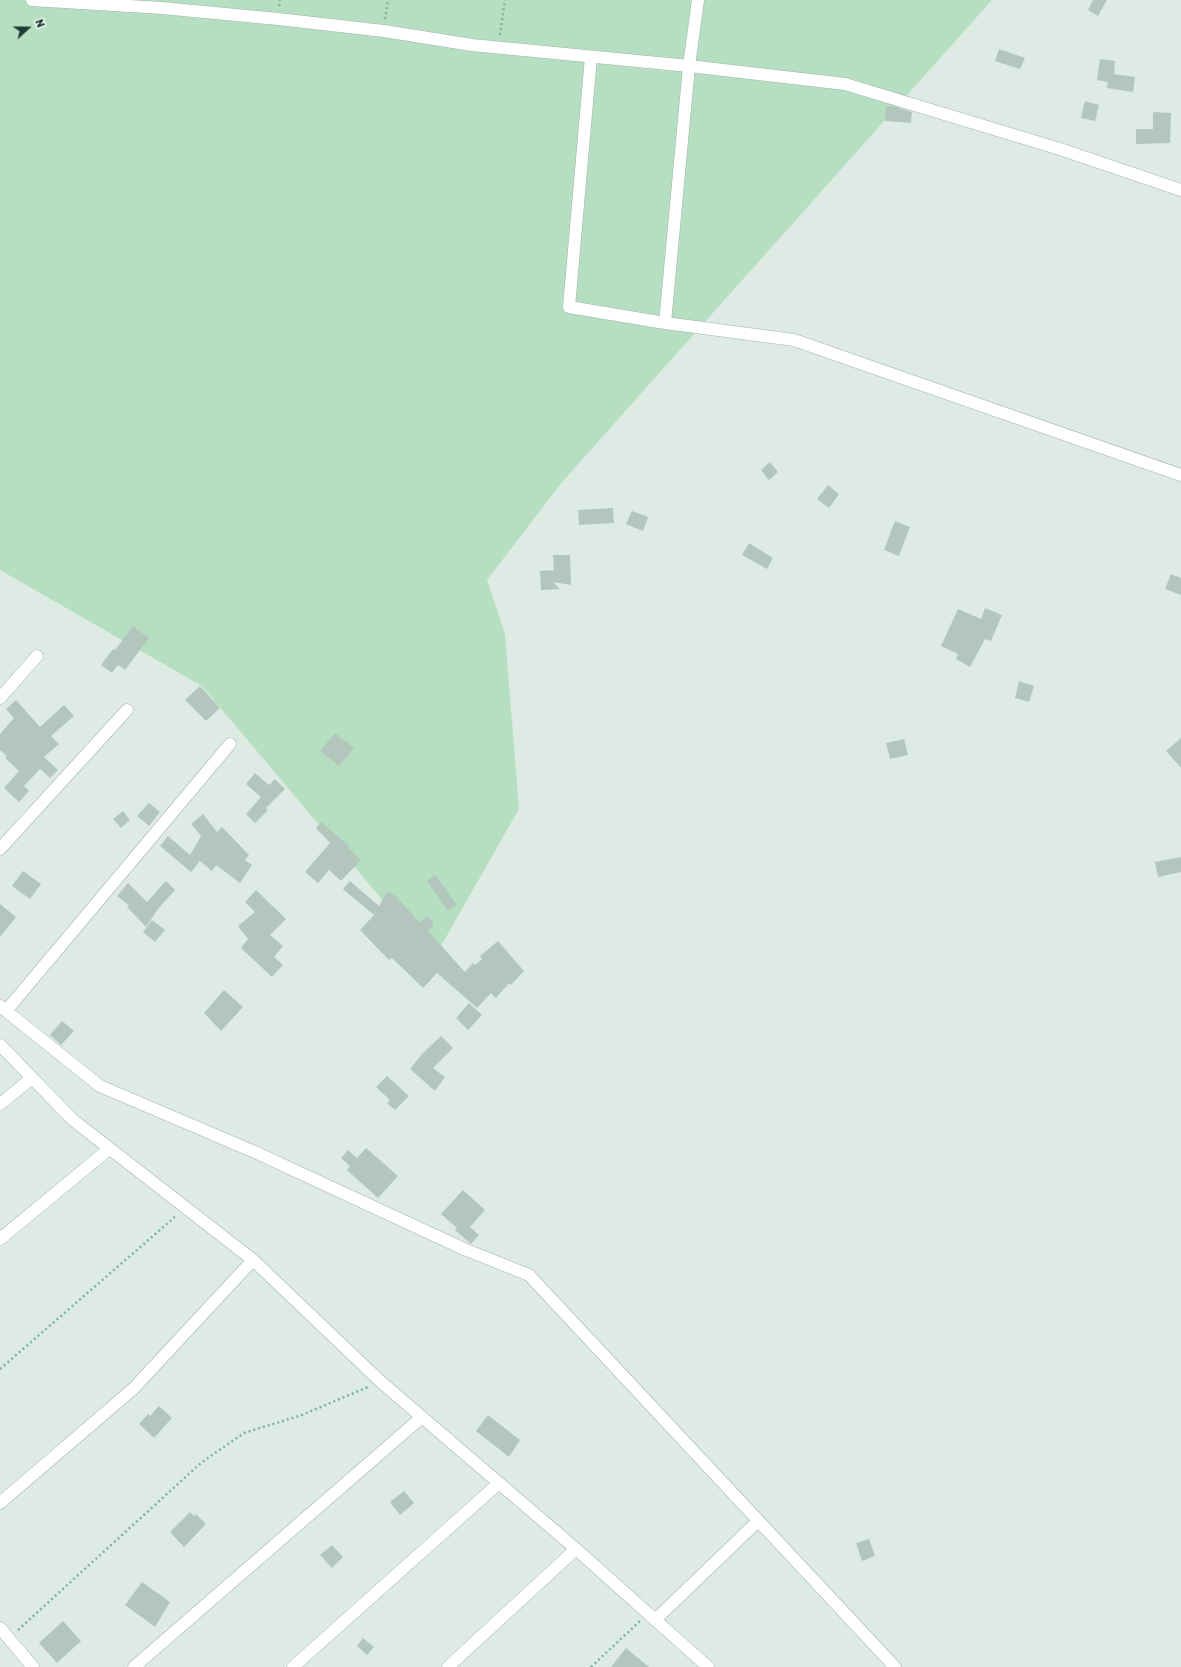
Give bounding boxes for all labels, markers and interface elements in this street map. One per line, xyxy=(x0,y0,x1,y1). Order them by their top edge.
north arrow xyxy=(8,8,48,48)
text: N xyxy=(32,17,47,30)

